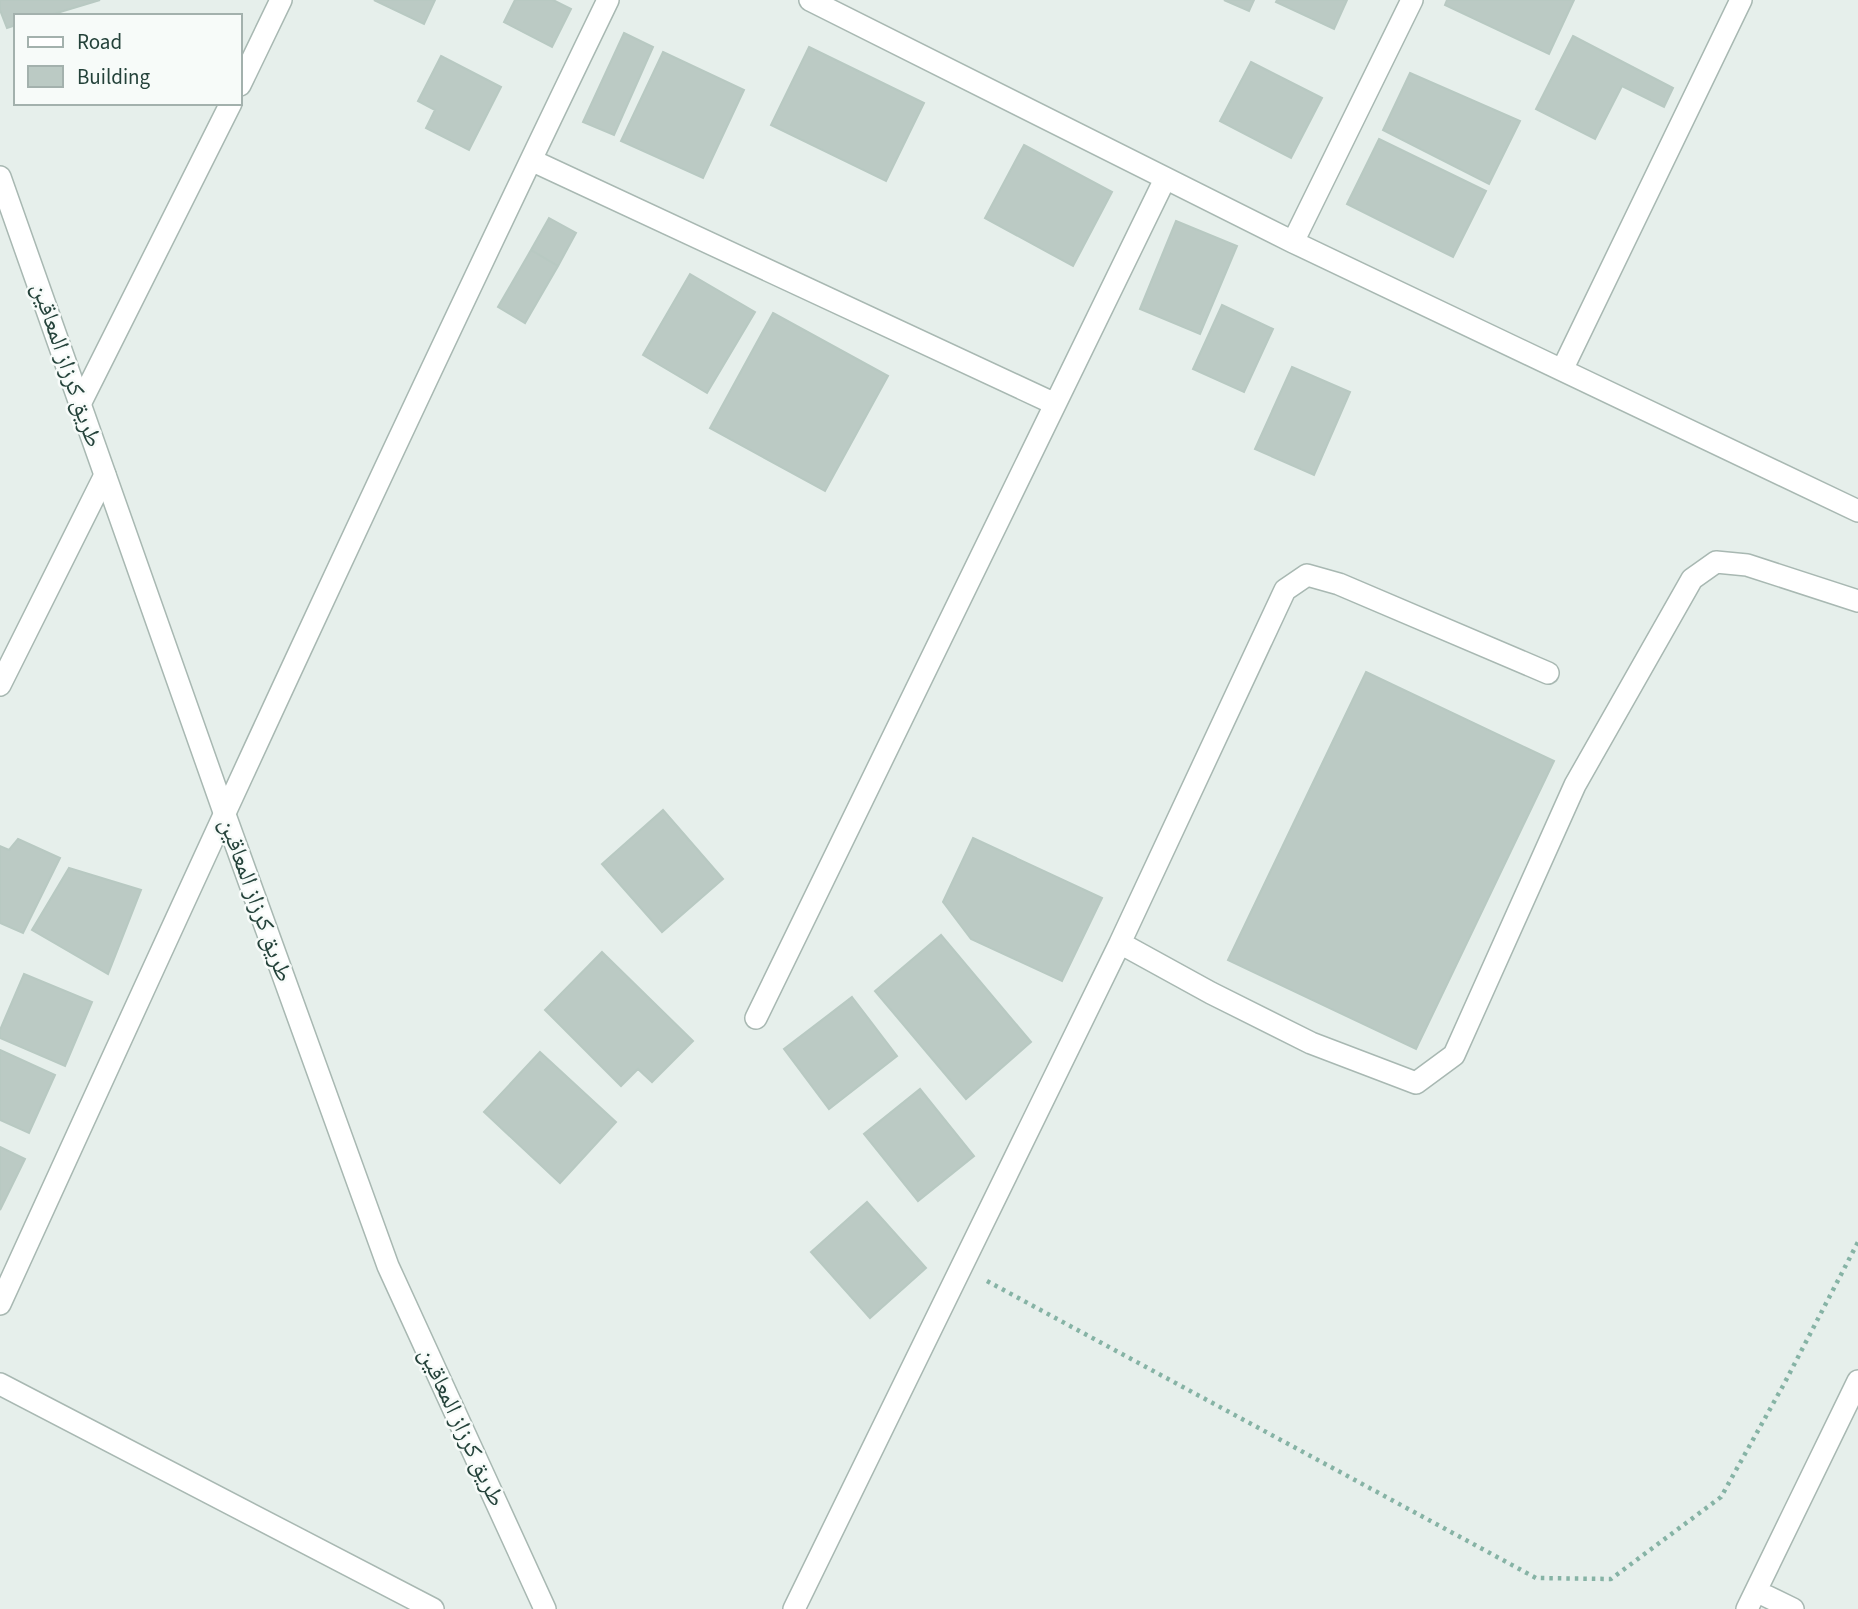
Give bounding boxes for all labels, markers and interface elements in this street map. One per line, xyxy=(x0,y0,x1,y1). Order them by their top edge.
legend xyxy=(14,14,242,105)
text: Road xyxy=(77,27,122,57)
text: Building xyxy=(77,62,151,92)
street label: طريق كرزاز المعاقين xyxy=(22,278,112,452)
street label: طريق كرزاز المعاقين xyxy=(210,813,302,987)
street label: طريق كرزاز المعاقين xyxy=(410,1342,514,1512)

